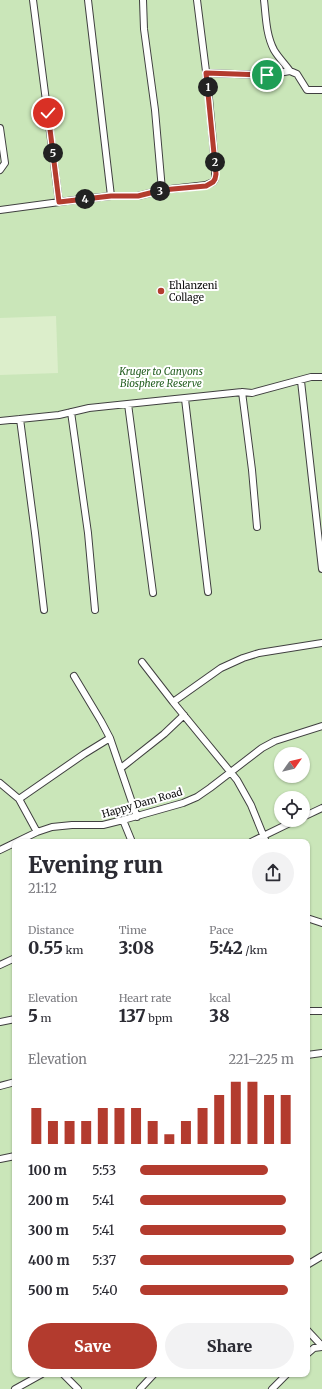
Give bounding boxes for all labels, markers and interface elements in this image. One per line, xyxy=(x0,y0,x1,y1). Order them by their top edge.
pin xyxy=(250,58,284,92)
icon: arrive xyxy=(256,64,278,86)
pin: 1 xyxy=(198,77,218,97)
text: 1 xyxy=(205,80,211,94)
pin xyxy=(31,96,65,130)
icon: check xyxy=(37,102,59,124)
pin: 5 xyxy=(43,143,63,163)
text: 5 xyxy=(50,146,56,160)
pin: 2 xyxy=(205,152,225,172)
text: 2 xyxy=(212,155,218,169)
pin: 3 xyxy=(150,181,170,201)
text: 3 xyxy=(157,184,163,198)
pin: 4 xyxy=(75,189,95,209)
text: 4 xyxy=(82,192,89,206)
place label: Ehlanzeni Collage xyxy=(169,279,218,304)
marker: Ehlanzeni Collage xyxy=(156,286,166,296)
park label: Kruger to Canyons Biosphere Reserve xyxy=(118,365,203,390)
north arrow xyxy=(274,747,310,783)
map controls xyxy=(274,747,310,827)
street label: Happy Dam Road xyxy=(100,785,184,821)
button: locate xyxy=(274,791,310,827)
text: Evening run xyxy=(28,851,163,879)
button: share xyxy=(252,852,294,894)
text: 21:12 xyxy=(28,880,57,897)
text: Distance xyxy=(28,923,74,937)
text: Time xyxy=(119,923,147,937)
text: Pace xyxy=(209,923,233,937)
text: 0.55 xyxy=(28,937,63,959)
text: 3:08 xyxy=(119,937,154,959)
text: 5:42 xyxy=(209,937,243,959)
text: km xyxy=(63,943,83,957)
text: /km xyxy=(243,943,268,957)
text: Elevation xyxy=(28,991,78,1005)
text: Heart rate xyxy=(119,991,171,1005)
text: kcal xyxy=(209,991,231,1005)
text: 5 xyxy=(28,1005,38,1027)
text: 137 xyxy=(119,1005,146,1027)
text: 38 xyxy=(209,1005,230,1027)
text: m xyxy=(38,1011,51,1025)
text: bpm xyxy=(146,1011,173,1025)
text: Elevation xyxy=(28,1051,87,1068)
text: 221–225 m xyxy=(228,1051,294,1068)
text: 100 m xyxy=(28,1162,67,1179)
text: 5:53 xyxy=(92,1162,116,1179)
text: 200 m xyxy=(28,1192,69,1209)
text: 5:41 xyxy=(92,1192,114,1209)
text: 300 m xyxy=(28,1222,69,1239)
text: 5:41 xyxy=(92,1222,114,1239)
text: 400 m xyxy=(28,1252,70,1269)
text: 5:37 xyxy=(92,1252,116,1269)
text: 500 m xyxy=(28,1282,69,1299)
text: 5:40 xyxy=(92,1282,118,1299)
button: Save xyxy=(28,1323,157,1369)
button: Share xyxy=(165,1323,294,1369)

